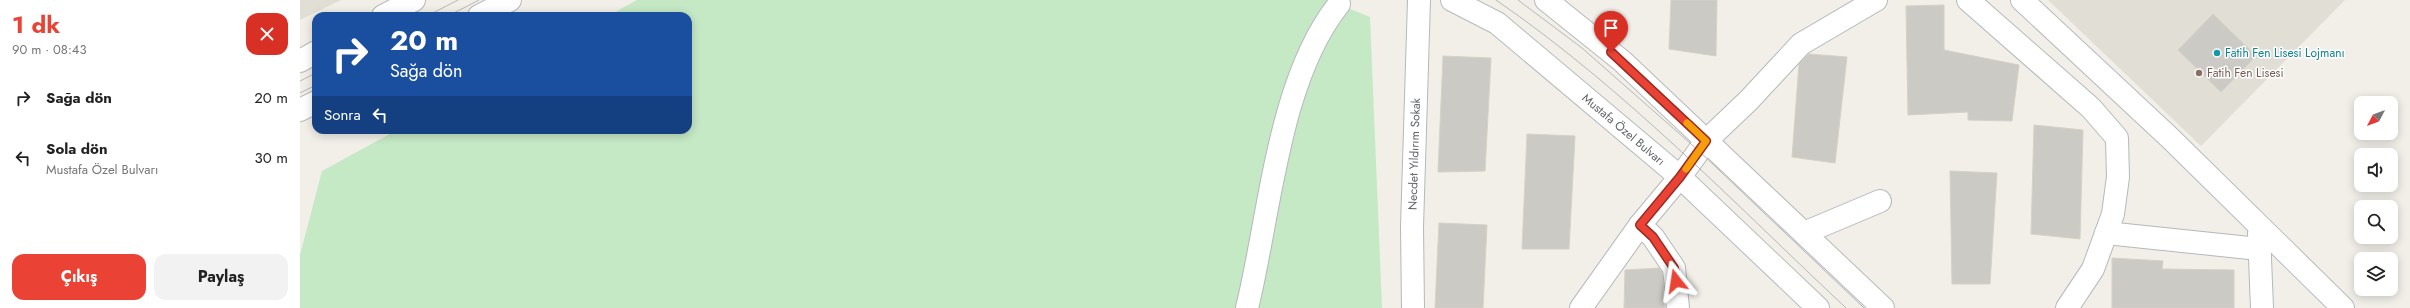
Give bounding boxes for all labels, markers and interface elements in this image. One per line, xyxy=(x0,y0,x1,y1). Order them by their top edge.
text: 1 dk xyxy=(12,7,60,42)
pin xyxy=(1594,11,1628,52)
button: close xyxy=(246,13,288,55)
icon: arrive xyxy=(1600,17,1622,39)
text: 20 m xyxy=(390,20,458,61)
icon: right xyxy=(324,28,376,80)
text: 90 m · 08:43 xyxy=(12,40,87,59)
place label: Fatih Fen Lisesi Lojmanı xyxy=(2225,44,2345,62)
marker: Fatih Fen Lisesi Lojmanı xyxy=(2212,48,2222,58)
text: Sağa dön xyxy=(390,58,462,84)
place label: Fatih Fen Lisesi xyxy=(2207,64,2284,82)
marker: Fatih Fen Lisesi xyxy=(2194,68,2204,78)
icon: right xyxy=(12,87,34,109)
text: Sağa dön xyxy=(46,87,112,109)
text: 20 m xyxy=(254,87,288,109)
street label: Mustafa Özel Bulvarı xyxy=(1578,89,1669,170)
north arrow xyxy=(2354,96,2398,140)
map controls xyxy=(2354,96,2398,296)
street label: Necdet Yıldırım Sokak xyxy=(1404,97,1425,210)
text: Sonra xyxy=(324,104,361,126)
icon: left xyxy=(369,104,391,126)
text: Sola dön xyxy=(46,138,108,160)
icon: left xyxy=(12,147,34,169)
text: 30 m xyxy=(255,147,288,169)
button: sound xyxy=(2354,148,2398,192)
text: Mustafa Özel Bulvarı xyxy=(46,160,158,179)
button: search xyxy=(2354,200,2398,244)
button: layers xyxy=(2354,252,2398,296)
button: Çıkış xyxy=(12,254,146,300)
button: Paylaş xyxy=(154,254,288,300)
position arrow xyxy=(1655,260,1697,302)

